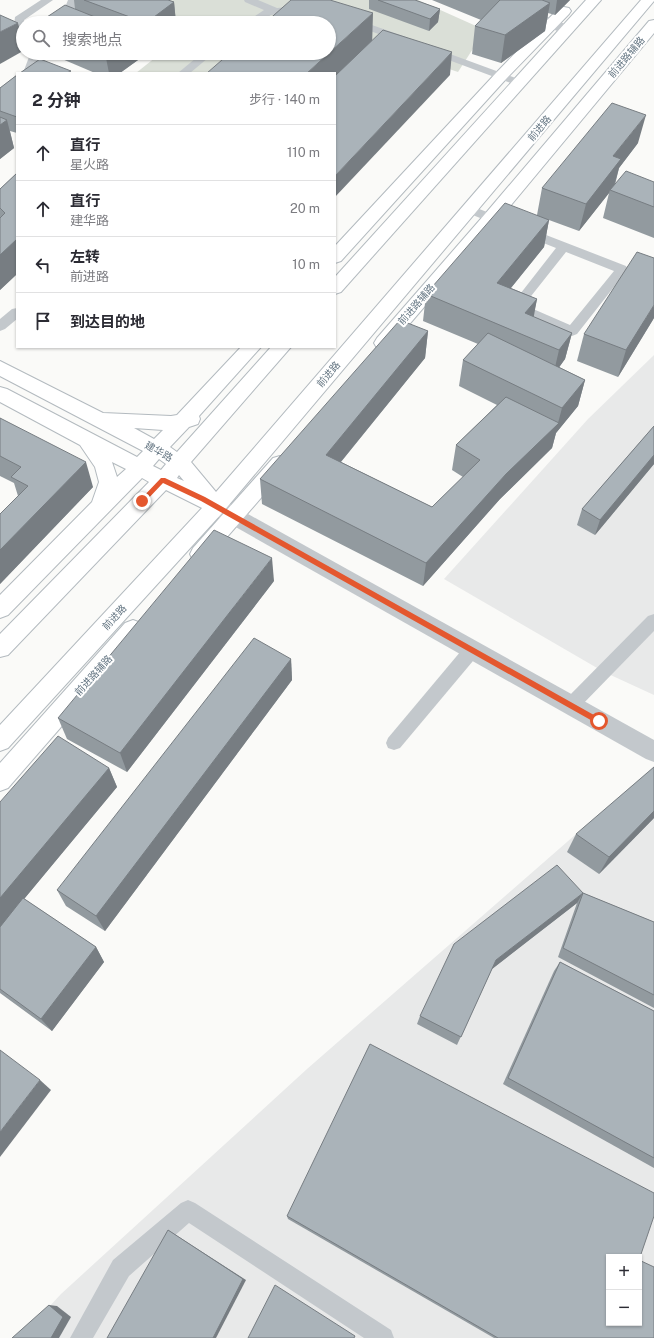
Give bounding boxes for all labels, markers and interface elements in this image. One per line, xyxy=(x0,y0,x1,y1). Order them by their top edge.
search box xyxy=(16,16,336,60)
icon: search xyxy=(30,27,52,49)
text: 搜索地点 xyxy=(62,31,122,48)
street label: 前进路辅路 xyxy=(605,34,647,80)
text: 2 分钟 xyxy=(32,90,81,110)
text: 步行 · 140 m xyxy=(249,92,320,107)
street label: 前进路 xyxy=(525,113,553,143)
text: 直行 xyxy=(70,136,100,153)
icon: ahead xyxy=(32,142,54,164)
text: 110 m xyxy=(287,145,320,160)
text: 星火路 xyxy=(70,157,109,172)
text: 直行 xyxy=(70,192,100,209)
icon: ahead xyxy=(32,198,54,220)
text: 20 m xyxy=(290,201,320,216)
text: 建华路 xyxy=(70,213,109,228)
text: 左转 xyxy=(70,248,100,265)
icon: left xyxy=(32,254,54,276)
text: 10 m xyxy=(292,257,320,272)
text: 前进路 xyxy=(70,269,109,284)
street label: 前进路辅路 xyxy=(395,281,437,327)
icon: arrive xyxy=(32,310,54,332)
text: 到达目的地 xyxy=(70,313,145,330)
street label: 前进路 xyxy=(314,359,342,389)
street label: 建华路 xyxy=(143,438,175,464)
route end xyxy=(133,492,151,510)
street label: 前进路 xyxy=(99,602,129,632)
street label: 前进路辅路 xyxy=(72,652,114,698)
route start xyxy=(590,712,608,730)
map controls xyxy=(606,1254,642,1326)
button: + xyxy=(606,1254,642,1290)
button: − xyxy=(606,1290,642,1326)

